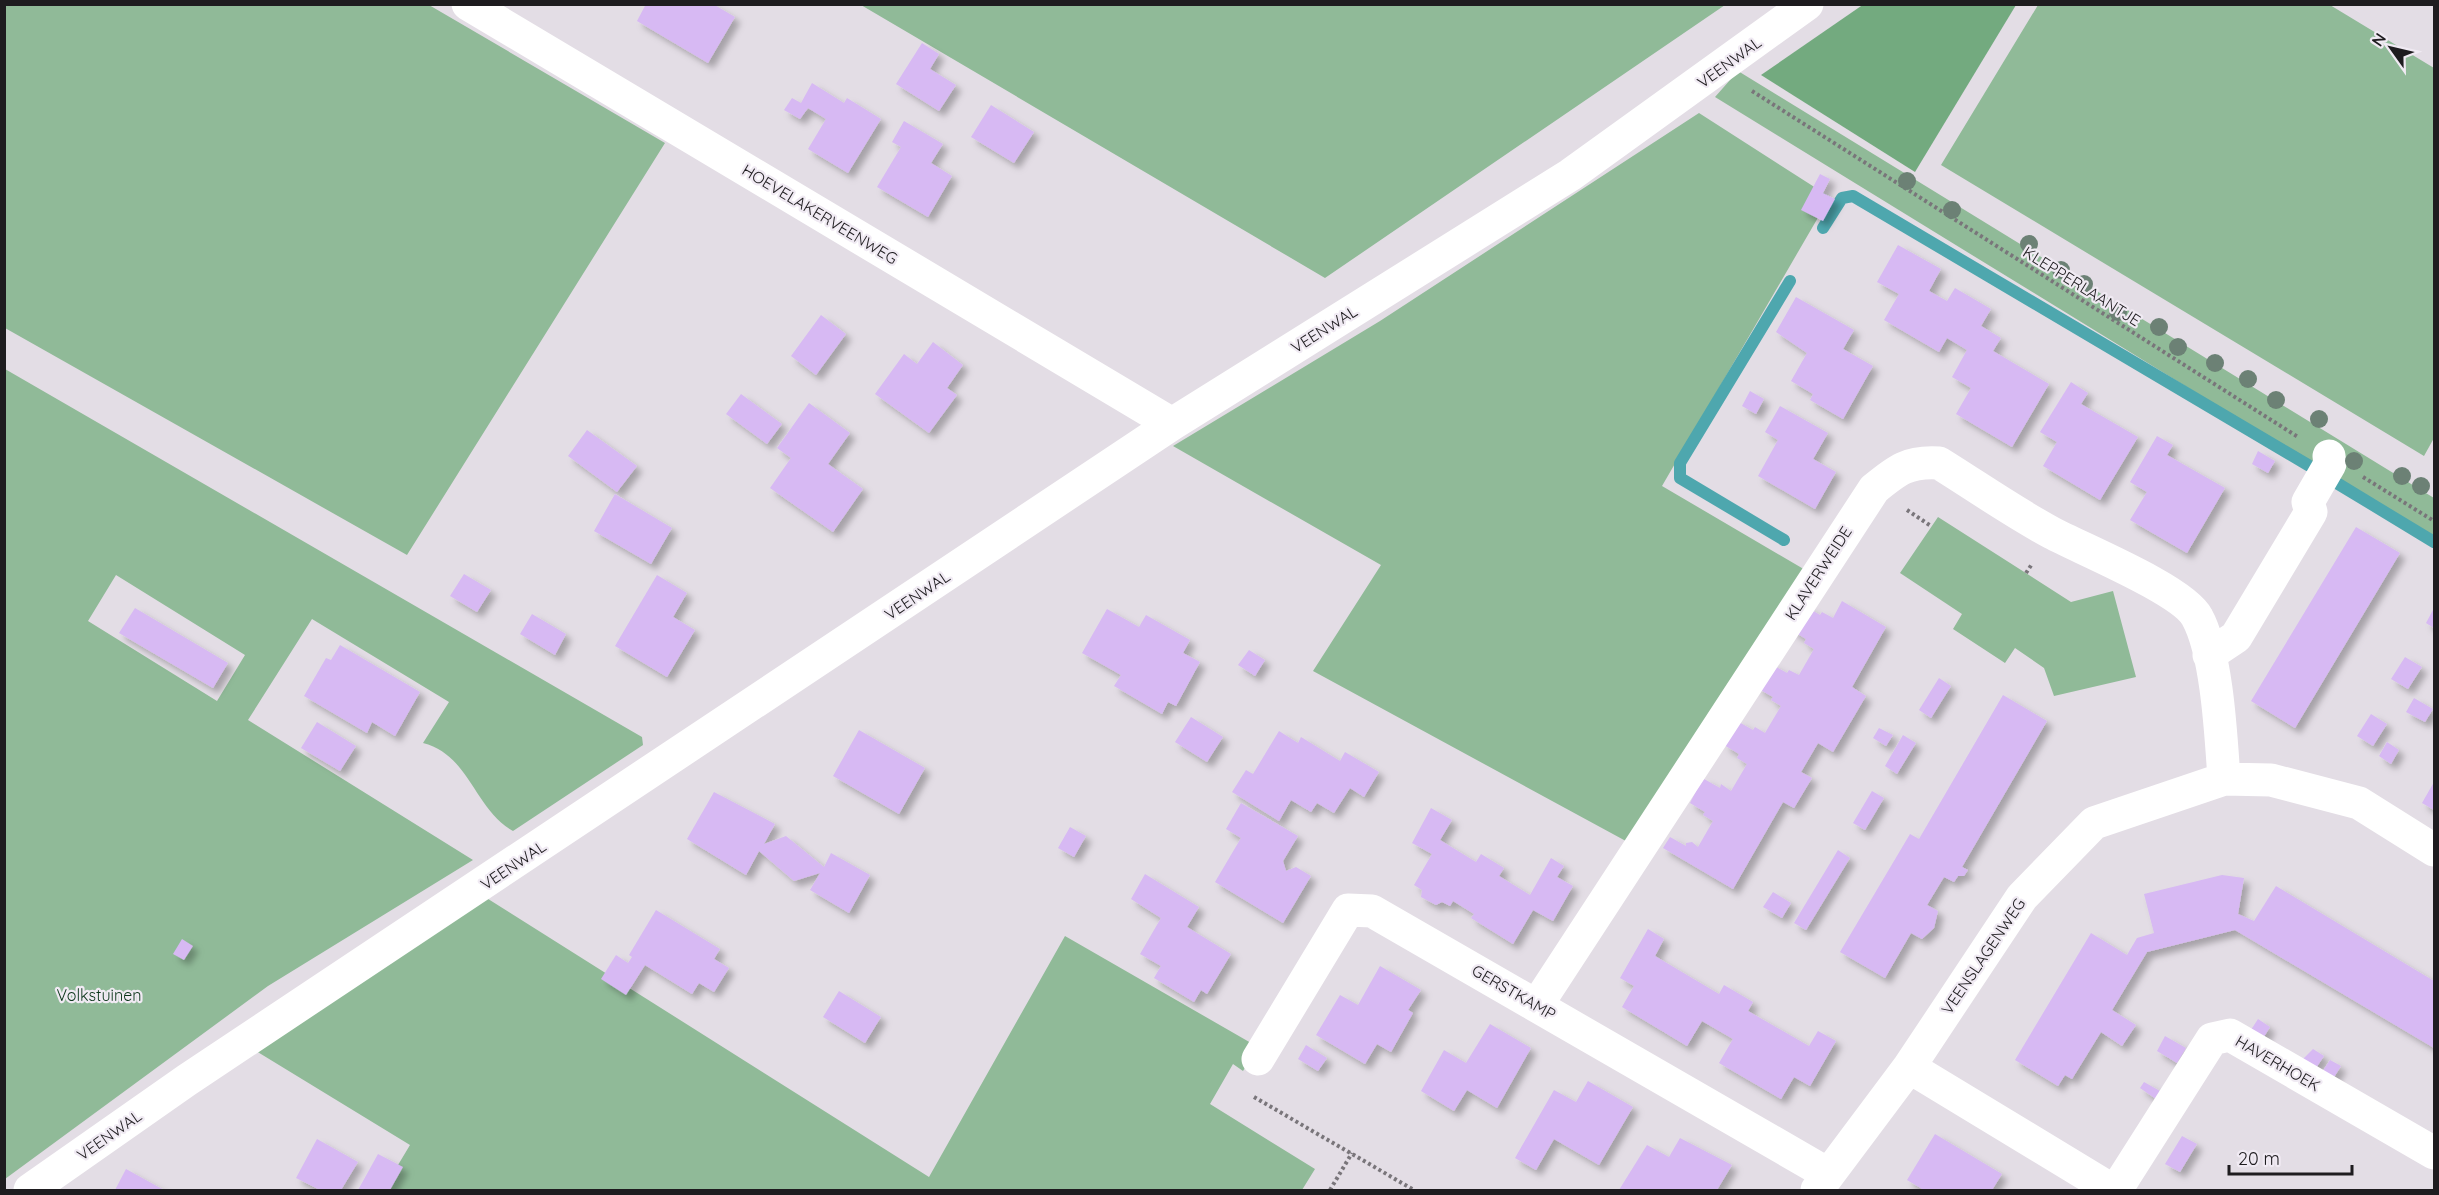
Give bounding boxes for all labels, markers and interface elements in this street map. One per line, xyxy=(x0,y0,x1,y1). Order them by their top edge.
north arrow xyxy=(2361,18,2421,78)
text: N xyxy=(2367,29,2390,50)
street label: VEENWAL xyxy=(1693,32,1765,92)
street label: HOEVELAKERVEENWEG xyxy=(739,160,901,268)
street label: KLEPPERLAANTJE xyxy=(2019,242,2145,330)
street label: VEENWAL xyxy=(1287,301,1361,357)
street label: KLAVERWEIDE xyxy=(1780,522,1856,624)
street label: VEENWAL xyxy=(881,566,954,624)
street label: VEENWAL xyxy=(477,836,550,894)
street label: VEENSLAGENWEG xyxy=(1937,894,2029,1018)
street label: GERSTKAMP xyxy=(1469,960,1559,1024)
park label: Volkstuinen xyxy=(56,985,142,1005)
street label: HAVERHOEK xyxy=(2232,1031,2324,1095)
street label: VEENWAL xyxy=(73,1105,146,1165)
scale bar xyxy=(2229,1138,2352,1176)
text: 20 m xyxy=(2238,1147,2280,1170)

